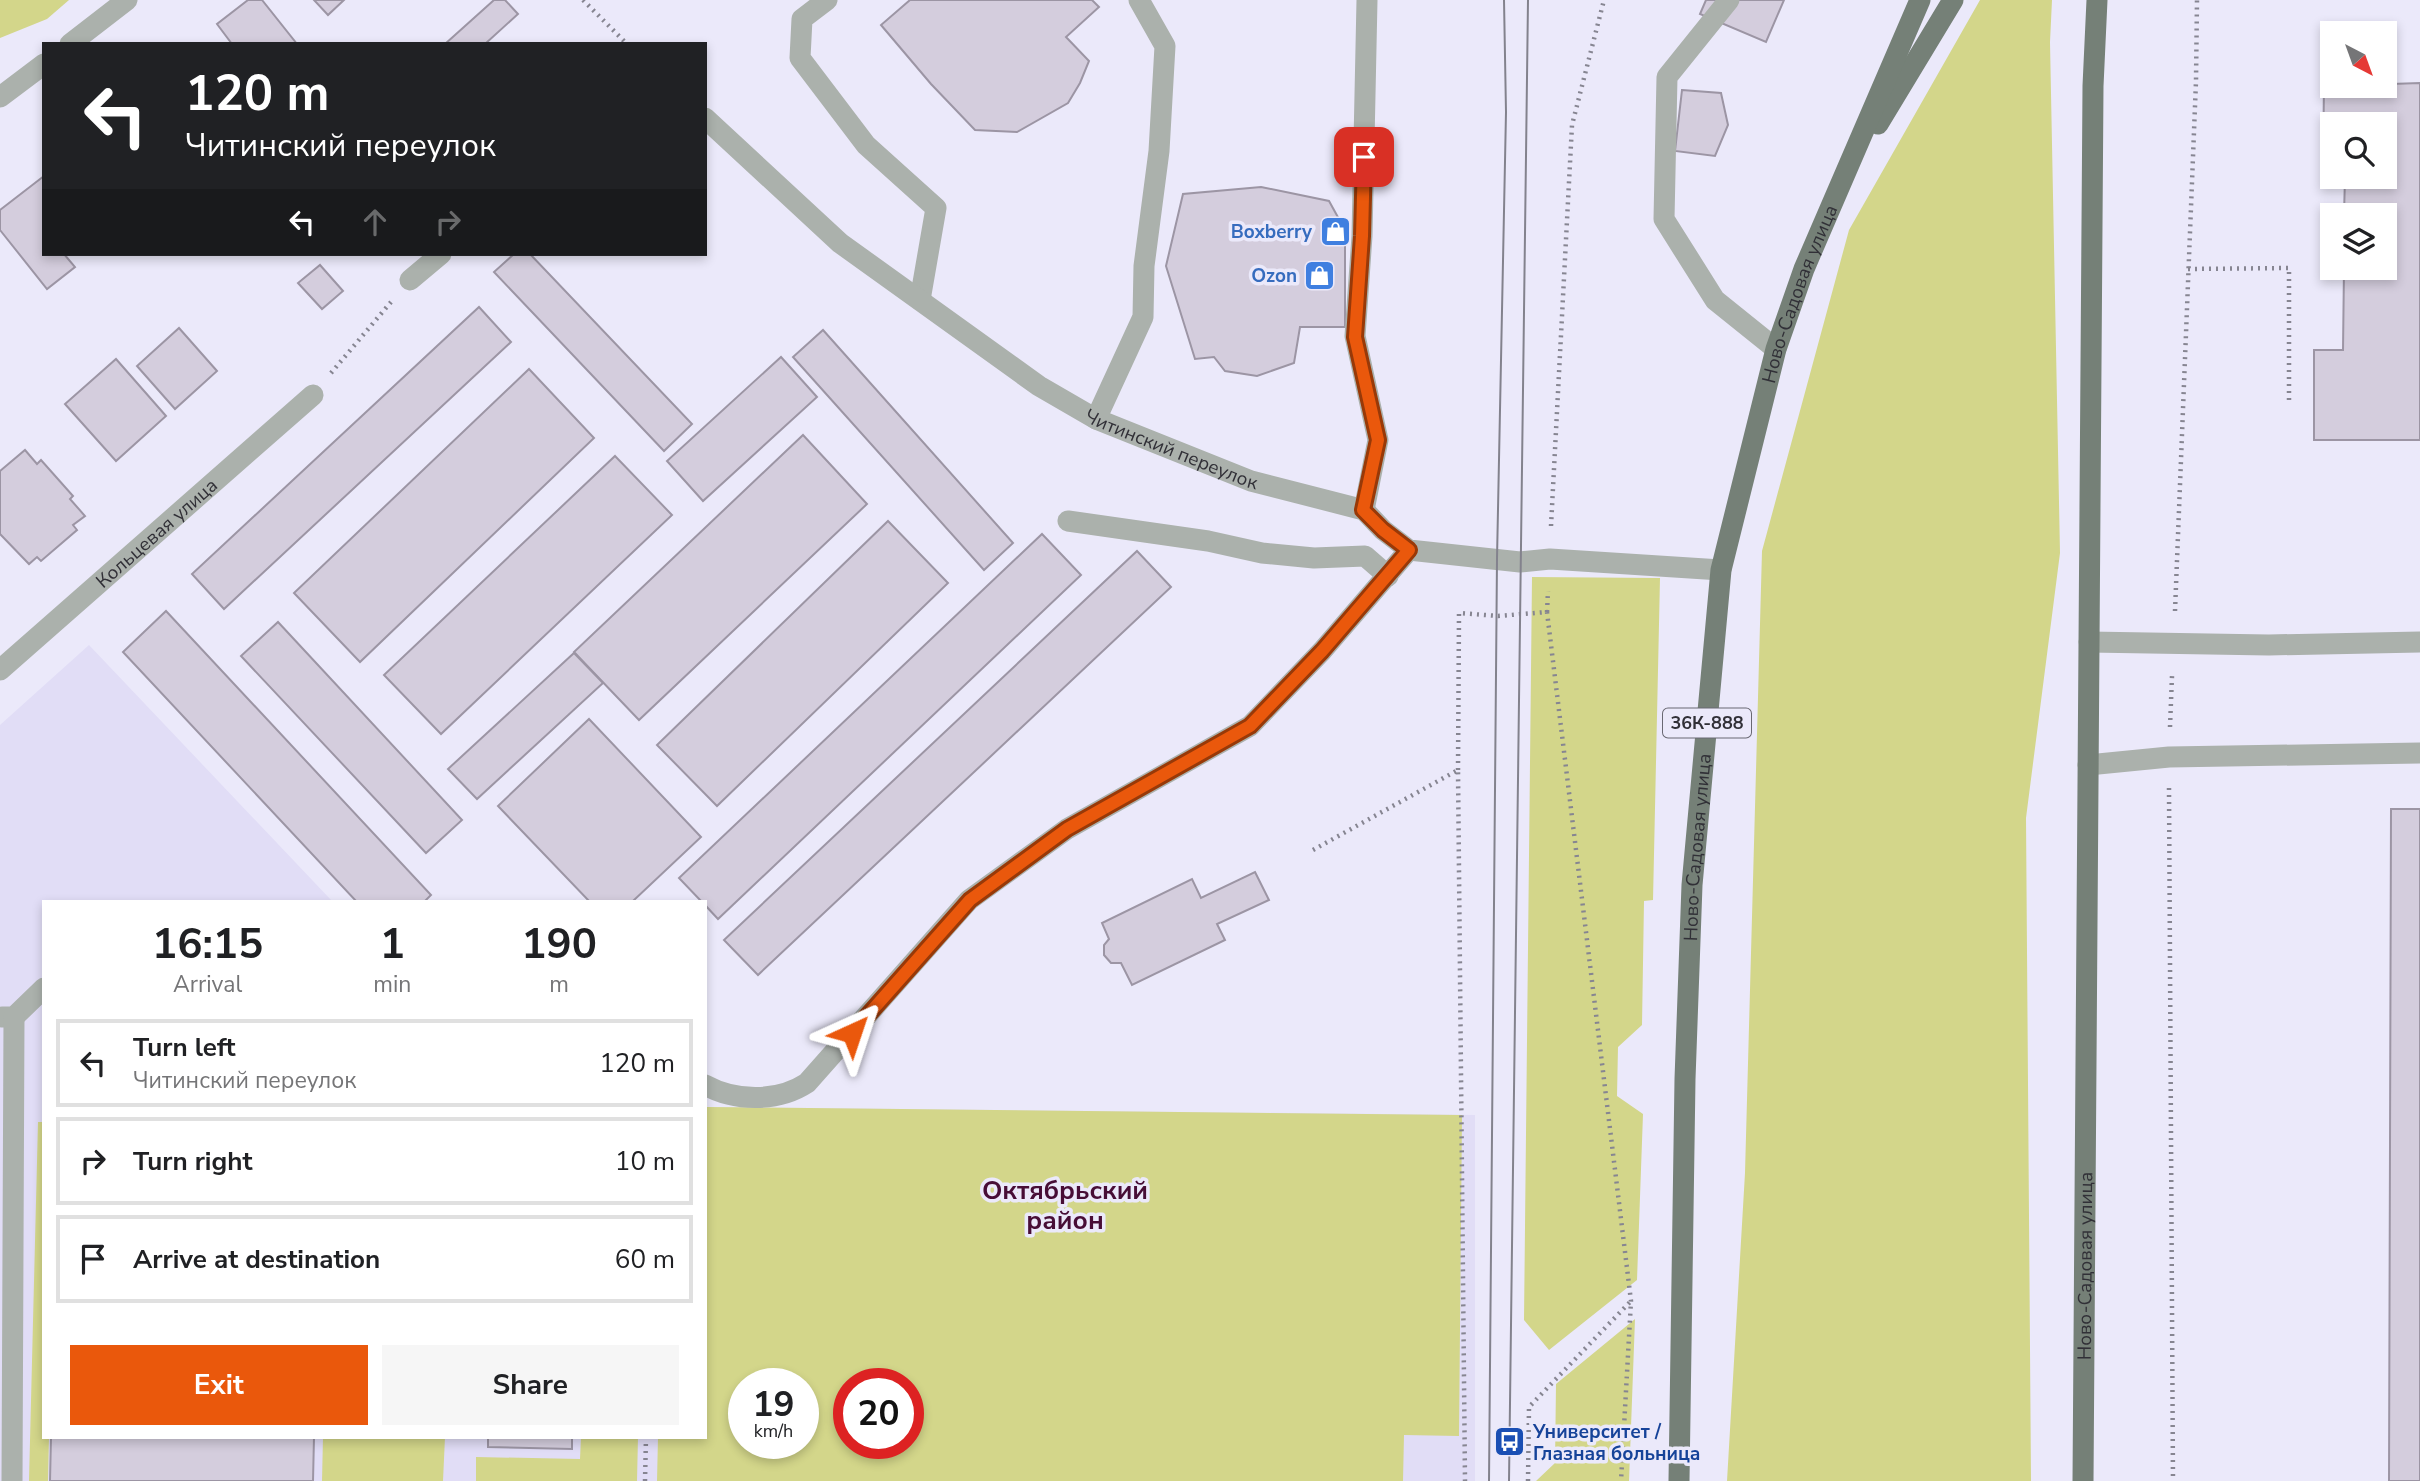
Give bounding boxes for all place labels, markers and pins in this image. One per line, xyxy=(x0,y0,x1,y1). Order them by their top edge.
pin xyxy=(1334,127,1394,187)
shop icon: Boxberry xyxy=(1318,214,1352,248)
place label: Boxberry xyxy=(1231,219,1313,245)
shop icon: Ozon xyxy=(1303,258,1337,292)
place label: Ozon xyxy=(1251,263,1297,289)
place label: Университет / Глазная больница xyxy=(1532,1419,1701,1467)
bus stop icon: Университет / Глазная больница xyxy=(1493,1425,1527,1459)

